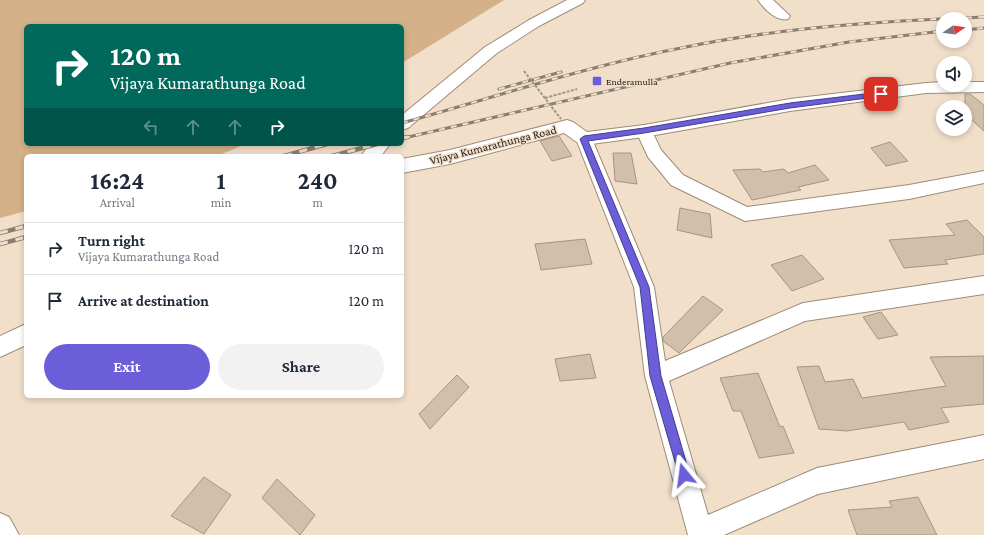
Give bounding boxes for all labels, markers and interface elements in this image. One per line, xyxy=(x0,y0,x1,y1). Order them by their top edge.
north arrow xyxy=(936,12,972,48)
map controls xyxy=(936,12,972,136)
icon: right xyxy=(44,40,96,92)
text: 120 m xyxy=(110,40,181,71)
button: sound xyxy=(936,56,972,92)
text: Vijaya Kumarathunga Road xyxy=(110,73,306,93)
marker: Enderamulla xyxy=(591,75,603,87)
place label: Enderamulla xyxy=(606,76,658,87)
pin xyxy=(864,77,898,111)
icon: arrive xyxy=(870,83,892,105)
button: layers xyxy=(936,100,972,136)
icon: left xyxy=(140,116,162,138)
icon: ahead xyxy=(182,116,204,138)
icon: ahead xyxy=(224,116,246,138)
icon: right xyxy=(266,116,288,138)
street label: Vijaya Kumarathunga Road xyxy=(428,122,559,168)
text: 16:24 xyxy=(90,167,144,194)
text: 1 xyxy=(217,167,226,194)
text: 240 xyxy=(298,167,338,194)
text: Arrival xyxy=(100,195,135,210)
text: min xyxy=(211,195,232,210)
text: m xyxy=(313,195,323,210)
text: Turn right xyxy=(78,233,145,249)
icon: right xyxy=(44,238,66,260)
text: 120 m xyxy=(349,241,384,257)
text: Vijaya Kumarathunga Road xyxy=(78,249,219,264)
icon: arrive xyxy=(44,290,66,312)
text: Arrive at destination xyxy=(78,293,209,309)
text: 120 m xyxy=(349,293,384,309)
button: Exit xyxy=(44,344,210,390)
button: Share xyxy=(218,344,384,390)
position arrow xyxy=(663,454,705,496)

